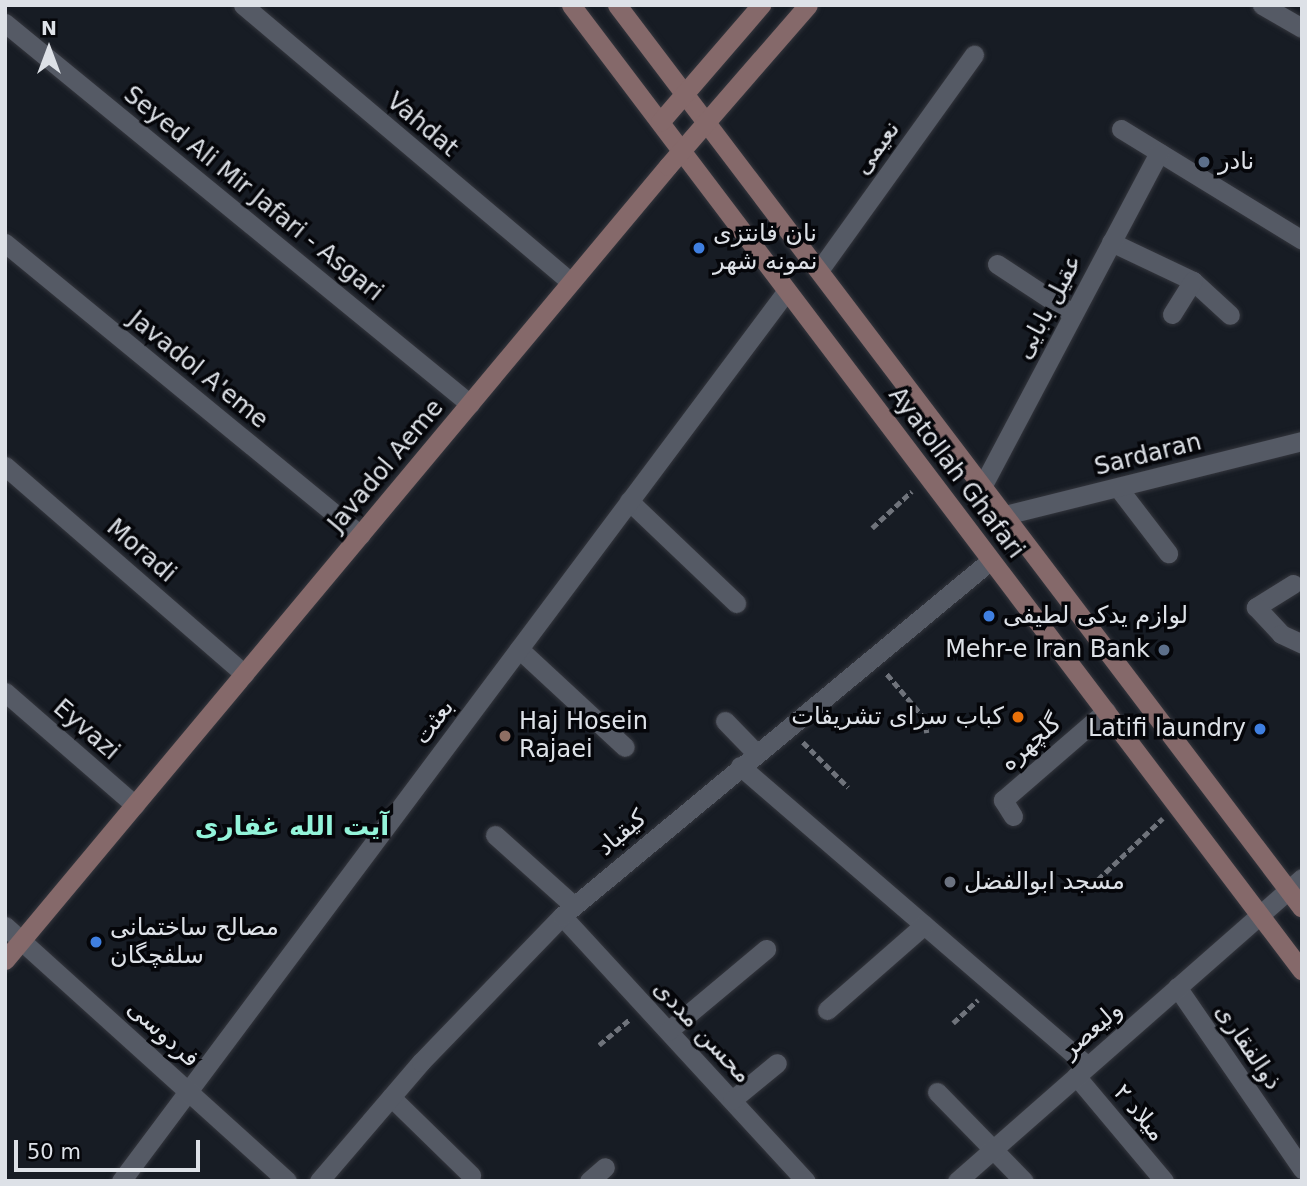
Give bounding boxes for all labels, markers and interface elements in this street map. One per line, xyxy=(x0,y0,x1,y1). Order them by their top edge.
north arrow xyxy=(14,14,84,84)
text: N xyxy=(41,17,57,39)
street label: Seyed Ali Mir Jafari - Asgari xyxy=(118,81,388,307)
street label: Vahdat xyxy=(381,87,463,163)
street label: نعیمی xyxy=(848,116,906,180)
place label: نادر xyxy=(1218,148,1254,176)
marker: نادر xyxy=(1196,154,1212,170)
place label: نان فانتزی نمونه شهر xyxy=(713,220,818,276)
marker: نان فانتزی نمونه شهر xyxy=(691,240,707,256)
street label: عقیل بابایی xyxy=(1009,250,1089,364)
street label: Javadol A'eme xyxy=(123,305,273,435)
street label: Ayatollah Ghafari xyxy=(882,382,1030,564)
street label: Javadol Aeme xyxy=(322,394,450,538)
street label: Sardaran xyxy=(1092,428,1204,482)
street label: Moradi xyxy=(101,513,181,589)
place label: لوازم یدکی لطیفی xyxy=(1003,602,1188,630)
marker: لوازم یدکی لطیفی xyxy=(981,608,997,624)
place label: Mehr-e Iran Bank xyxy=(945,636,1150,664)
marker: Mehr-e Iran Bank xyxy=(1156,642,1172,658)
street label: Eyvazi xyxy=(47,694,125,766)
street label: بعثت xyxy=(408,694,460,750)
place label: کباب سرای تشریفات xyxy=(791,703,1004,731)
place label: Haj Hosein Rajaei xyxy=(519,708,648,764)
street label: گلچهره xyxy=(994,709,1068,777)
marker: کباب سرای تشریفات xyxy=(1010,709,1026,725)
place label: Latifi laundry xyxy=(1088,715,1246,743)
marker: Latifi laundry xyxy=(1252,721,1268,737)
marker: Haj Hosein Rajaei xyxy=(497,728,513,744)
street label: کیقباد xyxy=(591,804,653,862)
district label: آیت الله غفاری xyxy=(195,811,389,843)
place label: مسجد ابوالفضل xyxy=(964,868,1125,896)
marker: مسجد ابوالفضل xyxy=(942,874,958,890)
place label: مصالح ساختمانی سلفچگان xyxy=(110,914,279,970)
marker: مصالح ساختمانی سلفچگان xyxy=(88,934,104,950)
street label: محسن مددی xyxy=(647,974,757,1090)
street label: فردوسی xyxy=(121,994,205,1074)
street label: ولیعصر xyxy=(1055,996,1129,1064)
street label: ذوالفقاری xyxy=(1209,998,1287,1096)
street label: میلاد ۲ xyxy=(1107,1079,1171,1147)
scale bar xyxy=(18,1126,203,1170)
text: 50 m xyxy=(27,1140,81,1164)

